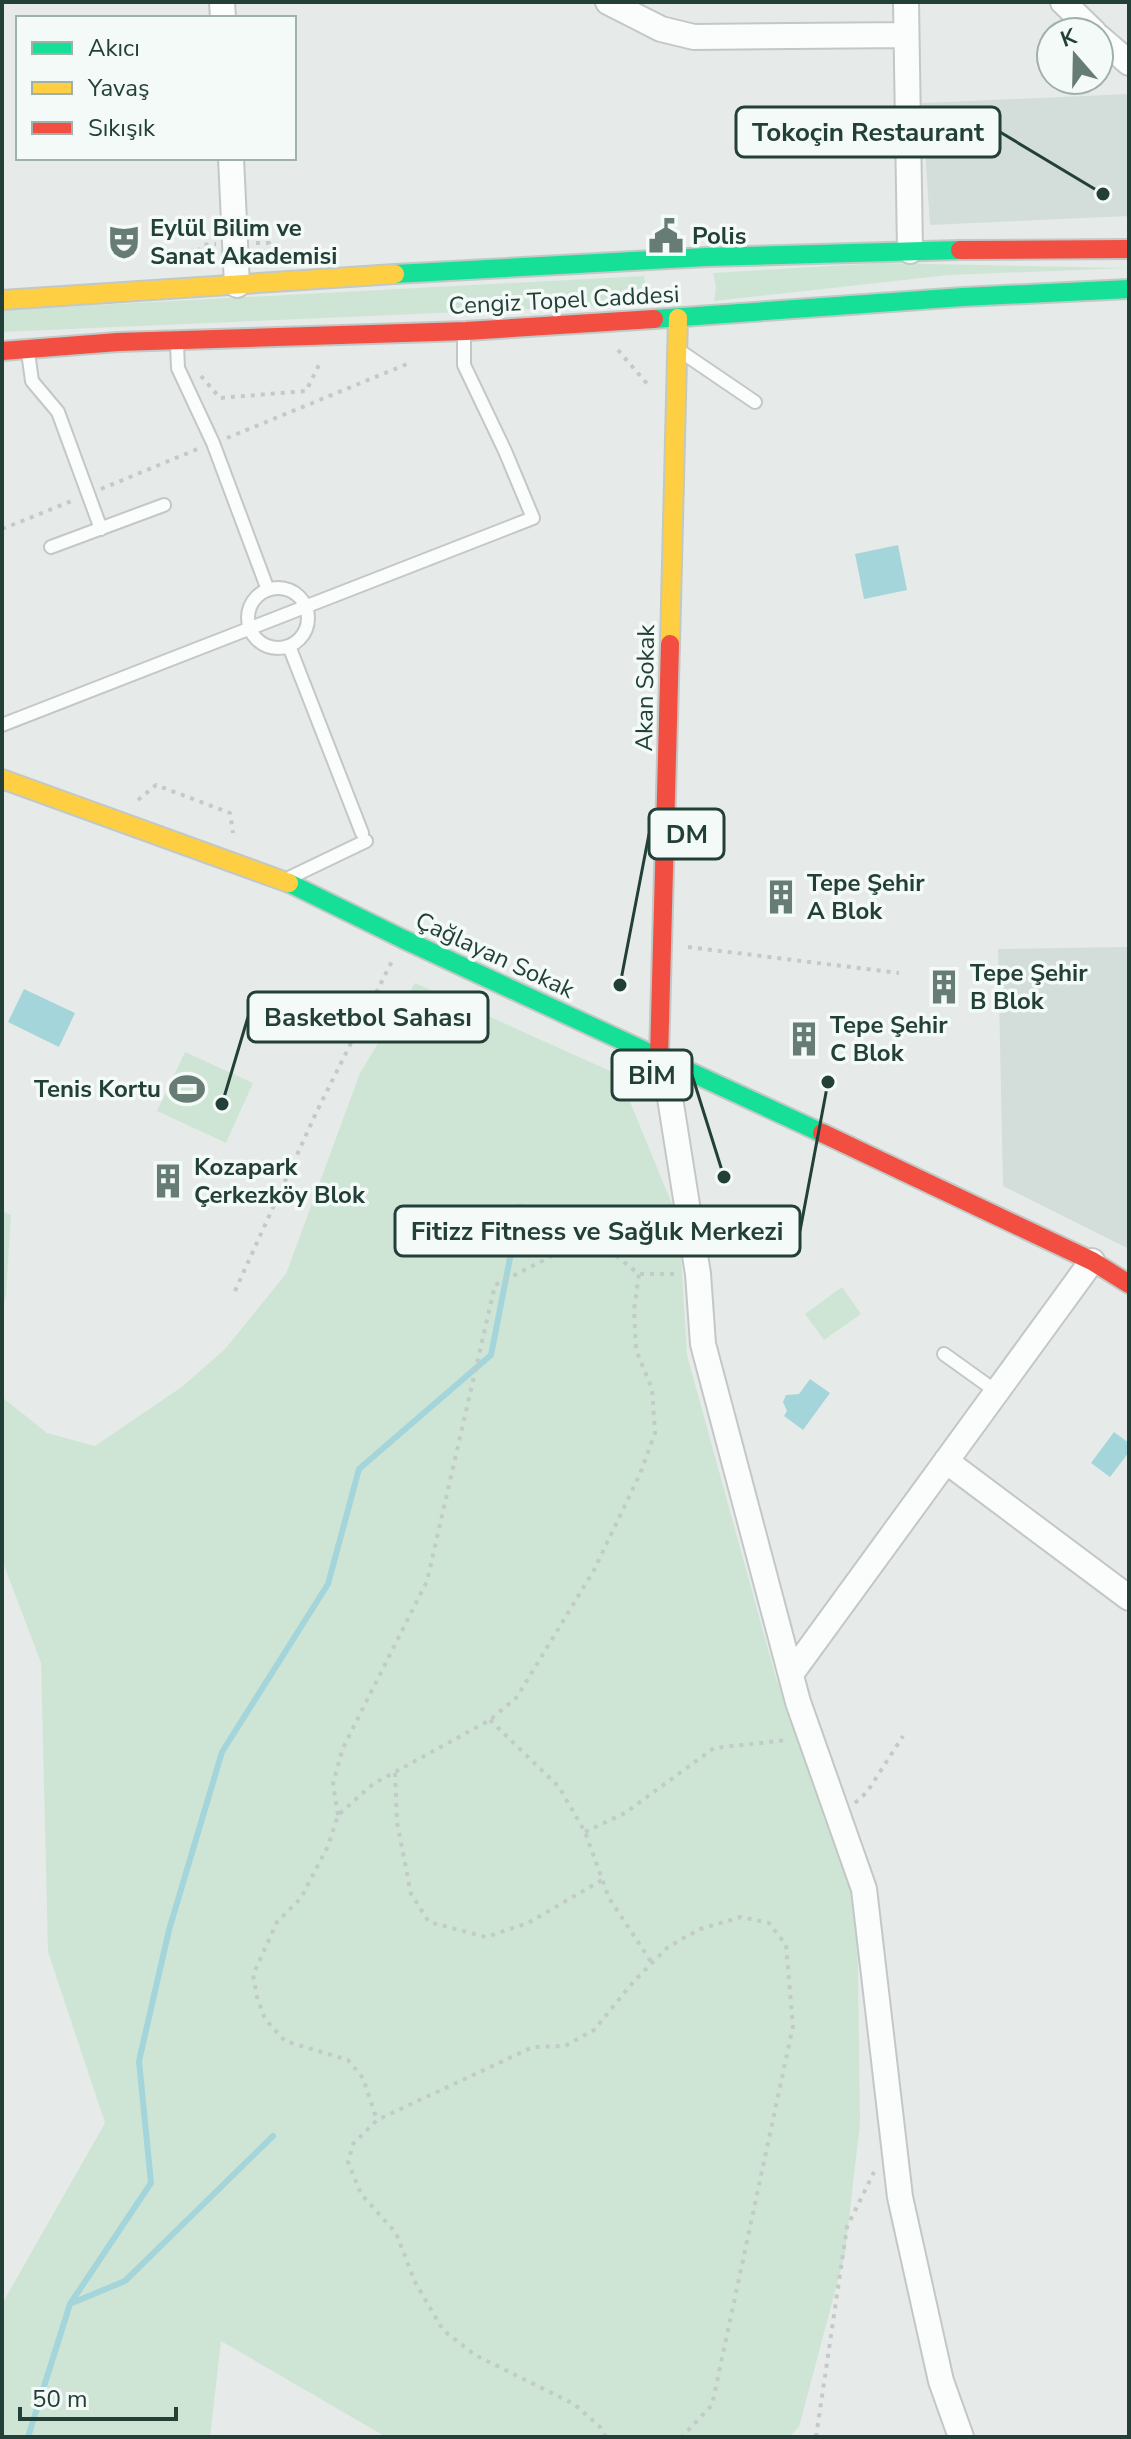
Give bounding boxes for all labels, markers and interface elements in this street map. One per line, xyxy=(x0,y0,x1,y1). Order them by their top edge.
legend xyxy=(16,16,296,160)
north arrow xyxy=(1035,16,1115,96)
text: K xyxy=(1057,21,1082,55)
text: Akıcı xyxy=(88,32,140,64)
text: Yavaş xyxy=(87,72,149,104)
callout: Tokoçin Restaurant xyxy=(736,107,1000,157)
text: Sıkışık xyxy=(88,112,156,144)
text: Tokoçin Restaurant xyxy=(752,115,985,150)
place label: Eylül Bilim ve Sanat Akademisi xyxy=(150,212,337,272)
public building icon: Polis xyxy=(647,217,685,255)
place label: Polis xyxy=(692,220,746,252)
theatre icon: Eylül Bilim ve Sanat Akademisi xyxy=(105,223,143,261)
street label: Cengiz Topel Caddesi xyxy=(448,278,680,322)
street label: Akan Sokak xyxy=(628,623,662,752)
callout: DM xyxy=(649,809,724,859)
text: DM xyxy=(666,817,708,852)
place label: Tepe Şehir A Blok xyxy=(807,867,925,927)
building icon: Tepe Şehir A Blok xyxy=(762,878,800,916)
street label: Çağlayan Sokak xyxy=(410,904,580,1006)
place label: Tepe Şehir B Blok xyxy=(970,957,1088,1017)
building icon: Tepe Şehir B Blok xyxy=(925,968,963,1006)
callout: Basketbol Sahası xyxy=(248,992,488,1042)
text: Basketbol Sahası xyxy=(264,1000,472,1035)
place label: Tepe Şehir C Blok xyxy=(830,1009,948,1069)
building icon: Tepe Şehir C Blok xyxy=(785,1020,823,1058)
callout: BİM xyxy=(612,1050,692,1100)
text: BİM xyxy=(628,1058,676,1093)
sports icon: Tenis Kortu xyxy=(168,1070,206,1108)
place label: Tenis Kortu xyxy=(34,1073,161,1105)
place label: Kozapark Çerkezköy Blok xyxy=(194,1151,366,1211)
building icon: Kozapark Çerkezköy Blok xyxy=(149,1162,187,1200)
callout: Fitizz Fitness ve Sağlık Merkezi xyxy=(395,1206,800,1256)
text: Fitizz Fitness ve Sağlık Merkezi xyxy=(411,1214,783,1249)
scale bar xyxy=(20,2371,176,2421)
text: 50 m xyxy=(32,2383,88,2415)

